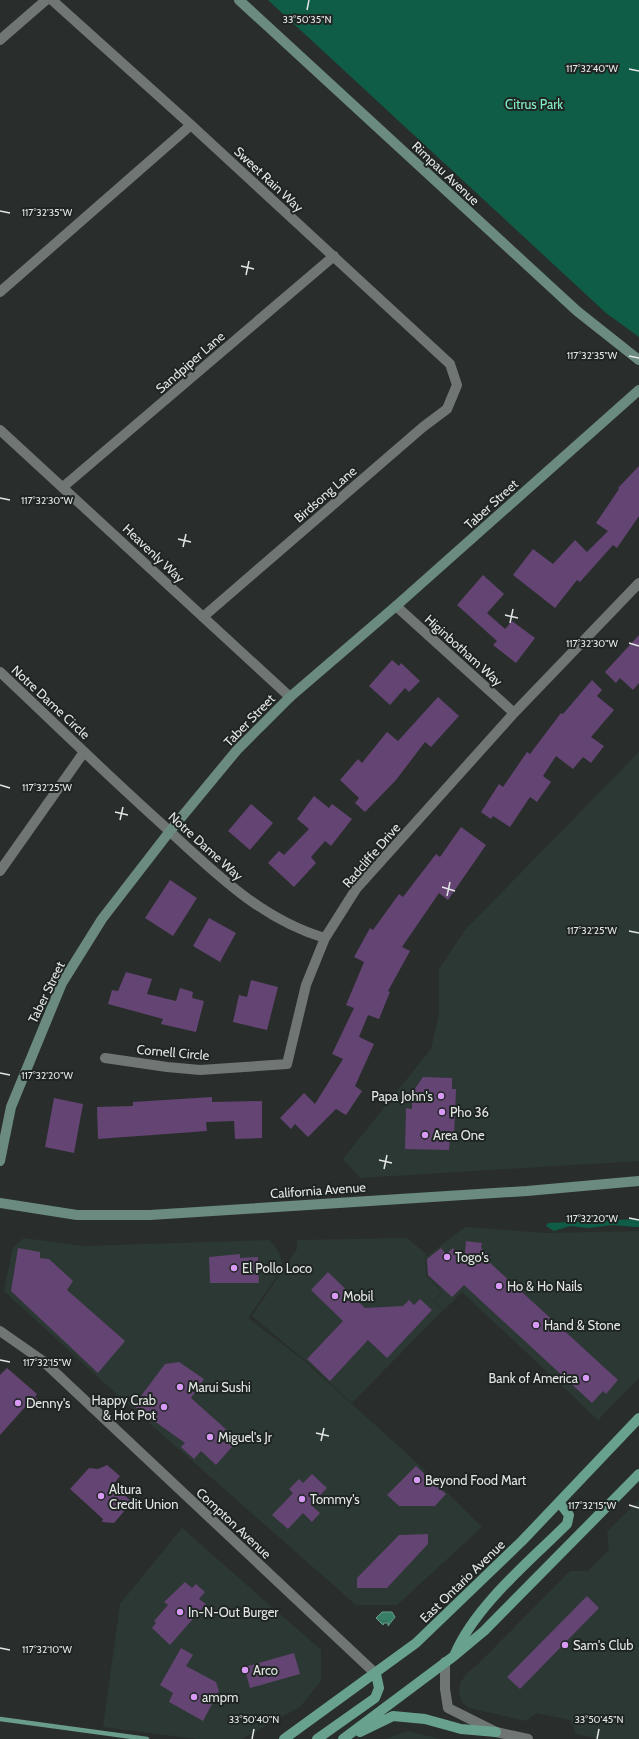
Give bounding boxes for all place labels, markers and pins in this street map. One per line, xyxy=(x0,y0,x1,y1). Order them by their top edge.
place label: Papa John's xyxy=(371,1088,434,1104)
marker: Papa John's xyxy=(436,1091,446,1101)
place label: Pho 36 xyxy=(450,1104,489,1120)
marker: Pho 36 xyxy=(437,1107,447,1117)
place label: Area One xyxy=(433,1127,485,1143)
marker: Area One xyxy=(420,1130,430,1140)
place label: Togo's xyxy=(455,1249,489,1265)
marker: Togo's xyxy=(442,1252,452,1262)
place label: El Pollo Loco xyxy=(242,1260,312,1276)
marker: El Pollo Loco xyxy=(229,1263,239,1273)
place label: Ho & Ho Nails xyxy=(507,1278,583,1294)
marker: Ho & Ho Nails xyxy=(494,1281,504,1291)
place label: Mobil xyxy=(343,1288,374,1304)
marker: Mobil xyxy=(330,1291,340,1301)
place label: Hand & Stone xyxy=(544,1317,621,1333)
marker: Hand & Stone xyxy=(531,1320,541,1330)
place label: Bank of America xyxy=(489,1370,579,1386)
marker: Bank of America xyxy=(581,1373,591,1383)
place label: Marui Sushi xyxy=(188,1379,251,1395)
marker: Marui Sushi xyxy=(175,1382,185,1392)
place label: Happy Crab & Hot Pot xyxy=(91,1392,157,1423)
place label: Denny's xyxy=(26,1395,71,1411)
marker: Denny's xyxy=(13,1398,23,1408)
marker: Happy Crab & Hot Pot xyxy=(159,1402,169,1412)
place label: Miguel's Jr xyxy=(218,1429,273,1445)
marker: Miguel's Jr xyxy=(205,1432,215,1442)
place label: Beyond Food Mart xyxy=(425,1472,527,1488)
marker: Beyond Food Mart xyxy=(412,1475,422,1485)
place label: Altura Credit Union xyxy=(109,1481,178,1512)
marker: Altura Credit Union xyxy=(96,1491,106,1501)
place label: Tommy's xyxy=(310,1491,360,1507)
marker: Tommy's xyxy=(297,1494,307,1504)
place label: In-N-Out Burger xyxy=(188,1604,279,1620)
marker: In-N-Out Burger xyxy=(175,1607,185,1617)
place label: Sam's Club xyxy=(573,1637,634,1653)
marker: Sam's Club xyxy=(560,1640,570,1650)
place label: Arco xyxy=(253,1662,278,1678)
marker: Arco xyxy=(240,1665,250,1675)
place label: ampm xyxy=(202,1689,238,1705)
marker: ampm xyxy=(189,1692,199,1702)

